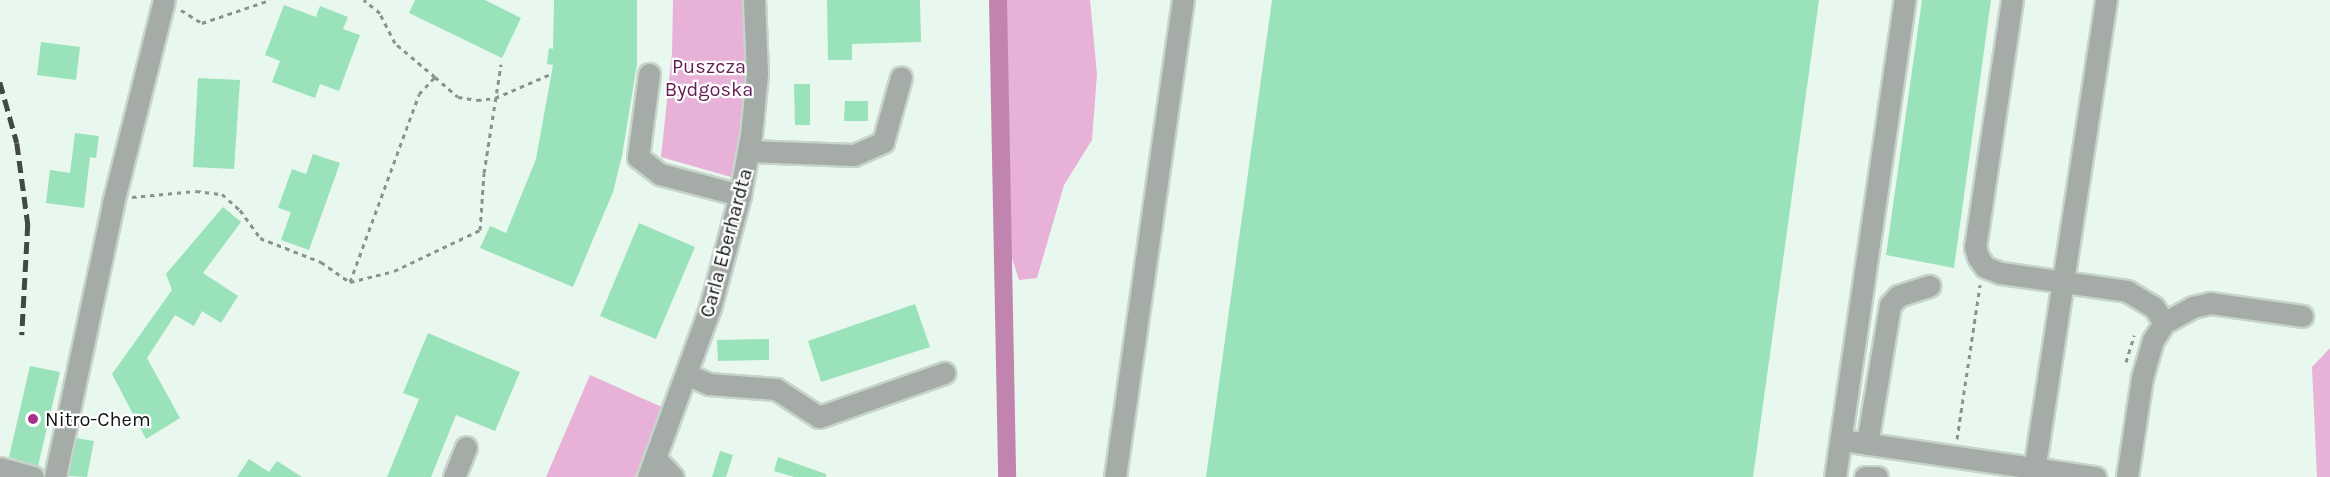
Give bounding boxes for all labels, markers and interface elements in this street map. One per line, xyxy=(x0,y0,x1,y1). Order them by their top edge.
park label: Puszcza Bydgoska xyxy=(665,55,753,102)
street label: Carla Eberhardta xyxy=(695,166,757,320)
place label: Nitro-Chem xyxy=(45,407,151,431)
marker: Nitro-Chem xyxy=(26,412,40,426)

